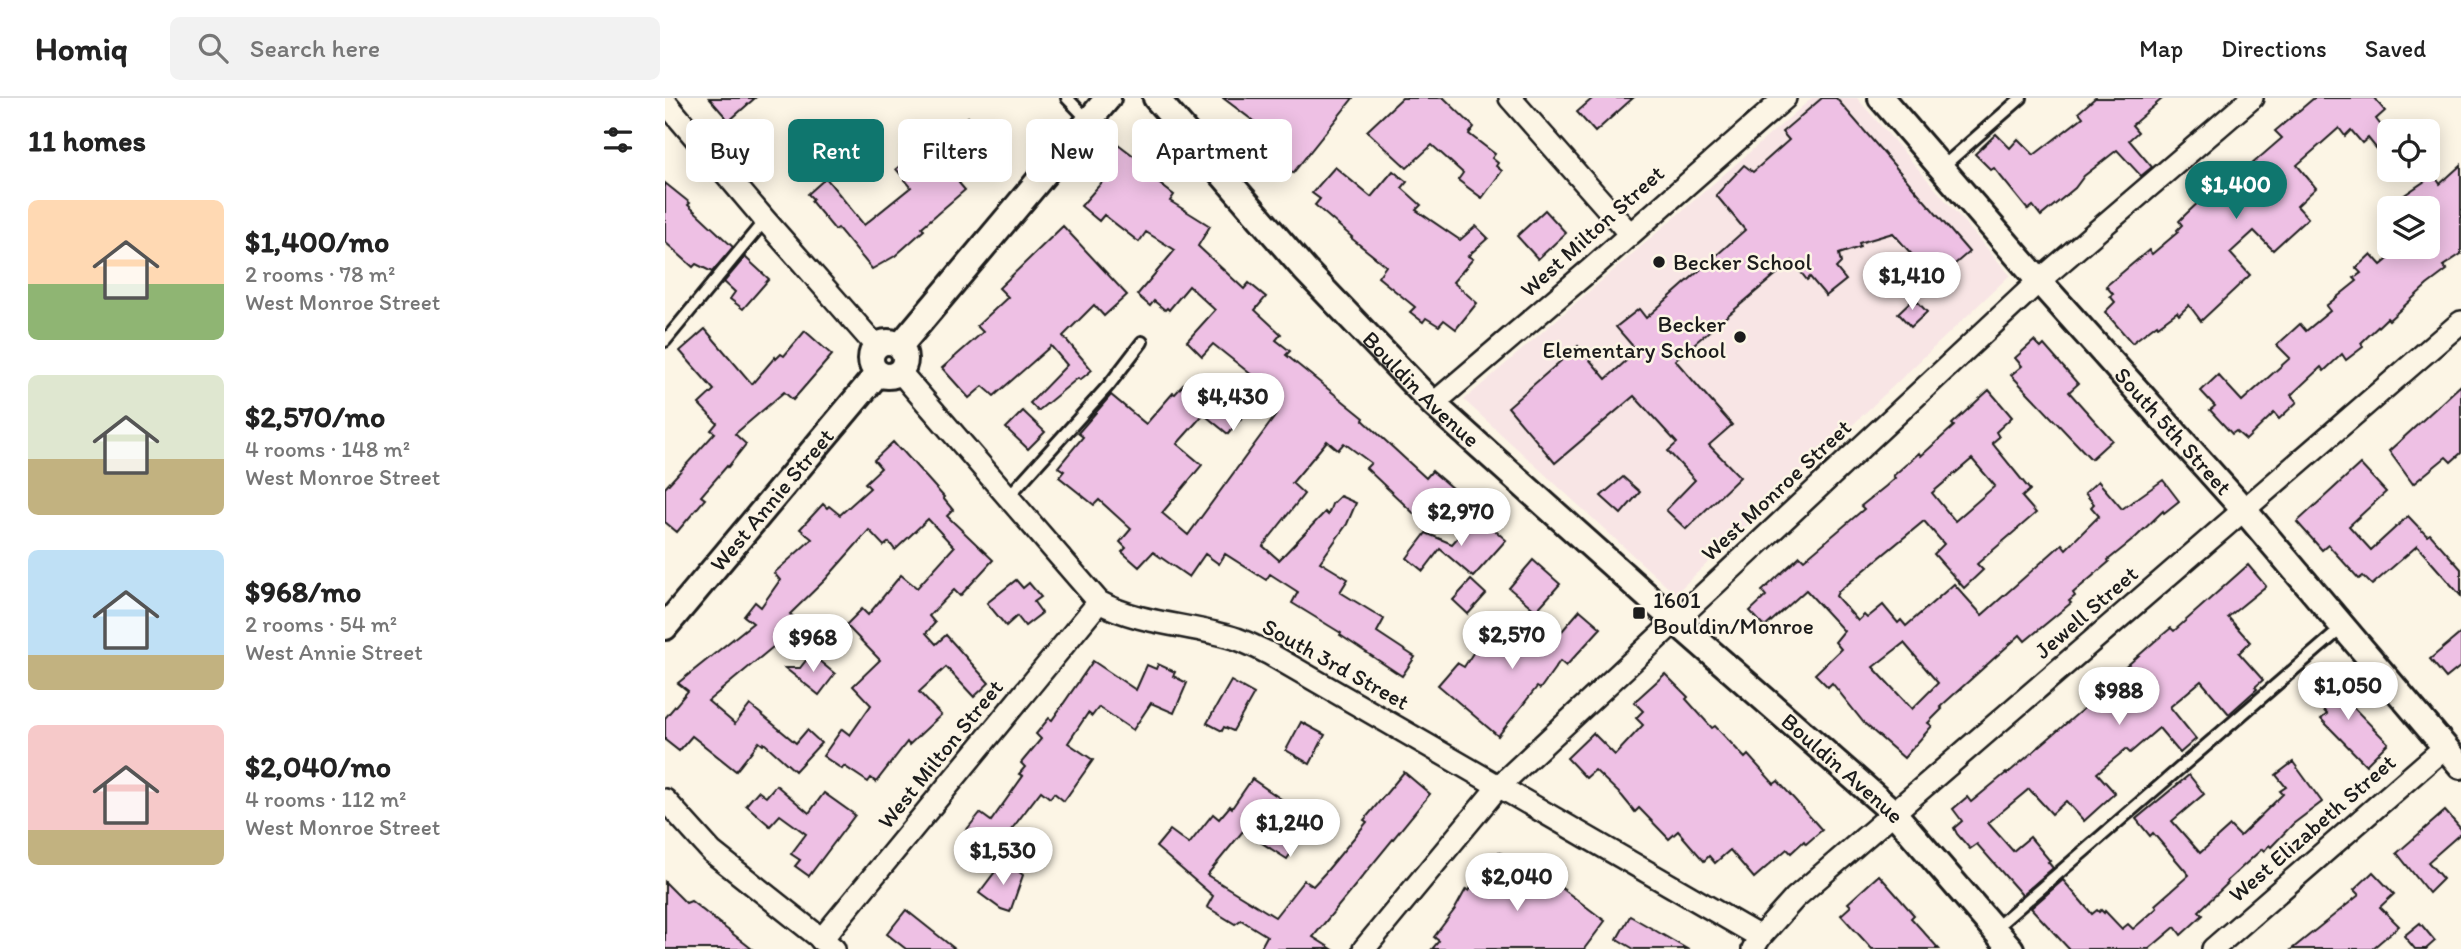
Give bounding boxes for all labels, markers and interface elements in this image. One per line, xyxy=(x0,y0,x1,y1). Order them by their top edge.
search box xyxy=(170,17,660,80)
text: Homiq xyxy=(35,29,128,68)
icon: search xyxy=(194,29,232,67)
text: Search here xyxy=(250,32,380,64)
text: Map xyxy=(2139,34,2183,63)
text: Directions xyxy=(2221,34,2327,63)
text: Saved xyxy=(2365,34,2426,63)
chip: Buy xyxy=(686,119,774,182)
chip: Rent xyxy=(788,119,884,182)
chip: Filters xyxy=(898,119,1012,182)
chip: New xyxy=(1026,119,1118,182)
chip: Apartment xyxy=(1132,119,1292,182)
map controls xyxy=(2377,119,2440,259)
button: locate xyxy=(2377,119,2440,182)
icon: filters xyxy=(599,121,637,159)
text: 11 homes xyxy=(28,122,146,159)
street label: West Milton Street xyxy=(1514,159,1670,303)
pin: $1,400 xyxy=(2179,162,2293,221)
text: $1,400 xyxy=(2201,170,2271,198)
button: layers xyxy=(2377,196,2440,259)
text: $1,400/mo xyxy=(245,223,389,260)
icon: home xyxy=(84,228,168,312)
place label: Becker School xyxy=(1673,248,1813,276)
pin: $1,410 xyxy=(1855,252,1969,312)
marker: Becker School xyxy=(1651,254,1667,270)
text: 2 rooms · 78 m² xyxy=(245,260,395,288)
text: $1,410 xyxy=(1879,261,1945,289)
text: West Monroe Street xyxy=(245,288,440,316)
place label: Becker Elementary School xyxy=(1543,310,1726,364)
street label: Bouldin Avenue xyxy=(1357,325,1486,453)
marker: Becker Elementary School xyxy=(1732,329,1748,345)
street label: South 5th Street xyxy=(2109,361,2238,501)
pin: $4,430 xyxy=(1176,374,1290,433)
text: $4,430 xyxy=(1197,382,1269,410)
text: $2,570/mo xyxy=(245,398,385,435)
icon: home xyxy=(84,403,168,487)
street label: West Monroe Street xyxy=(1695,413,1857,567)
street label: West Annie Street xyxy=(704,423,840,577)
text: 4 rooms · 148 m² xyxy=(245,435,410,463)
text: West Monroe Street xyxy=(245,463,440,491)
pin: $2,970 xyxy=(1404,489,1518,548)
text: $2,970 xyxy=(1428,497,1494,525)
street label: Jewell Street xyxy=(2029,559,2144,664)
text: $968/mo xyxy=(245,573,361,610)
icon: home xyxy=(84,578,168,662)
place label: 1601 Bouldin/Monroe xyxy=(1653,586,1814,640)
marker: 1601 Bouldin/Monroe xyxy=(1631,605,1647,621)
text: 2 rooms · 54 m² xyxy=(245,610,397,638)
street label: South 3rd Street xyxy=(1258,612,1414,716)
pin: $2,570 xyxy=(1455,612,1569,671)
pin: $968 xyxy=(772,614,854,674)
text: $2,570 xyxy=(1479,620,1545,648)
text: $968 xyxy=(789,623,837,651)
text: West Annie Street xyxy=(245,638,423,666)
pin: $1,050 xyxy=(2291,662,2405,722)
pin: $988 xyxy=(2078,668,2160,727)
text: $1,050 xyxy=(2314,671,2382,699)
street label: West Milton Street xyxy=(871,673,1009,834)
text: $988 xyxy=(2095,676,2143,704)
street label: Bouldin Avenue xyxy=(1776,707,1910,829)
text: $2,040/mo xyxy=(245,748,391,785)
street label: West Elizabeth Street xyxy=(2223,748,2401,908)
icon: home xyxy=(84,753,168,837)
text: 4 rooms · 112 m² xyxy=(245,785,406,813)
pin: $1,240 xyxy=(1233,800,1347,859)
text: $1,240 xyxy=(1256,808,1324,836)
text: West Monroe Street xyxy=(245,813,440,841)
pin: $1,530 xyxy=(946,828,1060,887)
text: $1,530 xyxy=(970,836,1036,864)
pin: $2,040 xyxy=(1460,854,1574,913)
text: $2,040 xyxy=(1481,862,1553,890)

